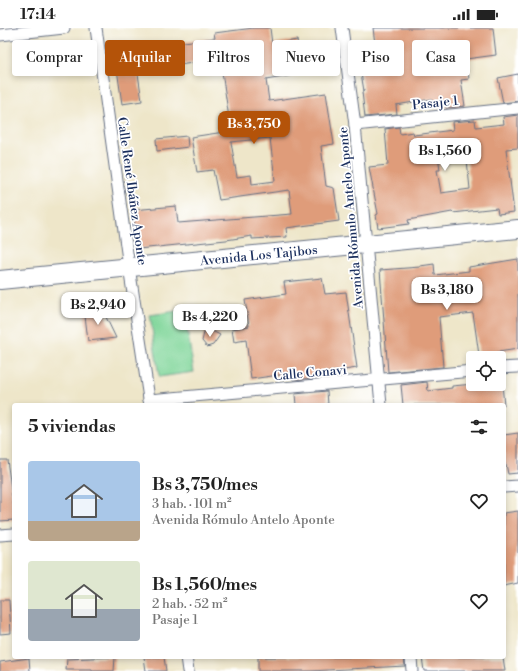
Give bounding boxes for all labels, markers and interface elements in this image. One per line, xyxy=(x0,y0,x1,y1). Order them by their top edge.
text: 17:14 xyxy=(20,5,56,24)
chip: Comprar xyxy=(12,40,97,76)
chip: Alquilar xyxy=(105,40,185,76)
chip: Filtros xyxy=(193,40,264,76)
chip: Nuevo xyxy=(272,40,340,76)
chip: Piso xyxy=(348,40,404,76)
chip: Casa xyxy=(412,40,470,76)
street label: Pasaje 1 xyxy=(411,93,459,113)
pin: Bs 3,750 xyxy=(213,111,295,145)
street label: Calle René Ibáñez Aponte xyxy=(114,116,150,267)
text: Bs 3,750 xyxy=(227,116,281,132)
street label: Avenida Rómulo Antelo Aponte xyxy=(335,126,367,311)
pin: Bs 1,560 xyxy=(404,138,486,172)
text: Bs 1,560 xyxy=(418,143,472,159)
street label: Avenida Los Tajibos xyxy=(198,242,319,269)
pin: Bs 3,180 xyxy=(406,277,488,311)
text: Bs 3,180 xyxy=(420,282,474,298)
pin: Bs 2,940 xyxy=(57,292,139,326)
text: Bs 2,940 xyxy=(70,297,126,313)
pin: Bs 4,220 xyxy=(169,304,251,338)
text: Bs 4,220 xyxy=(182,309,238,325)
map controls xyxy=(466,351,506,391)
button: locate xyxy=(466,351,506,391)
street label: Calle Conavi xyxy=(273,362,347,384)
text: 5 viviendas xyxy=(28,416,116,438)
icon: filters xyxy=(468,416,490,438)
text: Bs 3,750/mes xyxy=(152,474,258,496)
icon: home xyxy=(60,477,108,525)
icon: heart xyxy=(468,490,490,512)
text: 3 hab. · 101 m² xyxy=(152,496,232,512)
text: Avenida Rómulo Antelo Aponte xyxy=(152,512,335,528)
text: Bs 1,560/mes xyxy=(152,574,257,596)
icon: home xyxy=(60,577,108,625)
icon: heart xyxy=(468,590,490,612)
text: 2 hab. · 52 m² xyxy=(152,596,227,612)
text: Pasaje 1 xyxy=(152,612,198,628)

